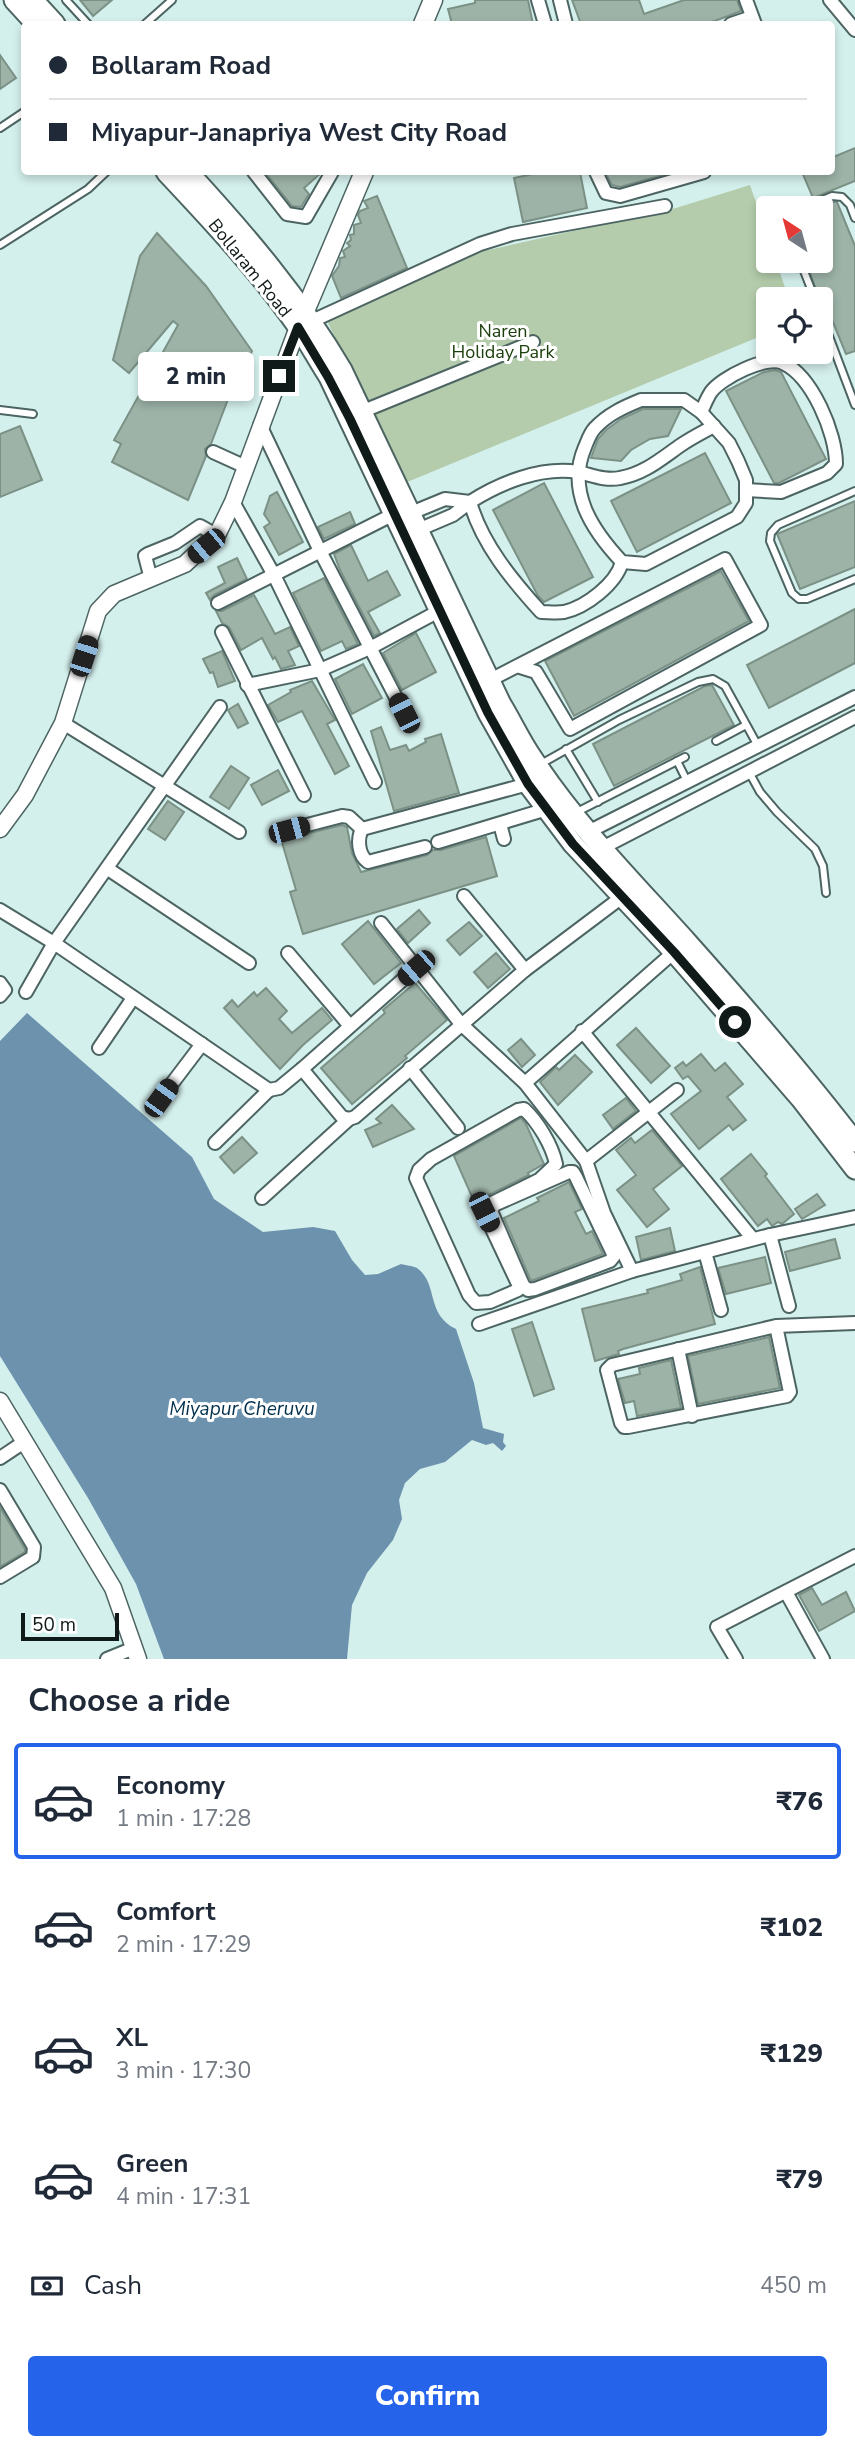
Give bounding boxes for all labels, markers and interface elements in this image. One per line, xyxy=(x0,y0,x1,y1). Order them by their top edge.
text: Bollaram Road xyxy=(91,48,271,83)
text: Miyapur-Janapriya West City Road xyxy=(91,115,507,150)
north arrow xyxy=(756,196,833,273)
map controls xyxy=(756,196,833,364)
street label: Bollaram Road xyxy=(203,214,297,322)
button: locate xyxy=(756,287,833,364)
park label: Naren Holiday Park xyxy=(452,319,555,364)
callout: 2 min xyxy=(139,352,254,400)
route end xyxy=(263,360,295,392)
text: 2 min xyxy=(166,361,226,392)
car xyxy=(184,524,229,568)
car xyxy=(68,633,101,679)
car xyxy=(386,690,423,736)
car xyxy=(266,814,313,846)
car xyxy=(394,946,439,990)
route start xyxy=(719,1006,751,1038)
car xyxy=(141,1075,182,1121)
car xyxy=(466,1189,503,1235)
water label: Miyapur Cheruvu xyxy=(169,1396,315,1422)
scale bar xyxy=(21,1610,119,1642)
text: 50 m xyxy=(32,1612,76,1638)
text: Choose a ride xyxy=(28,1679,230,1722)
text: Economy xyxy=(116,1768,225,1803)
icon: car xyxy=(32,1770,95,1833)
text: ₹76 xyxy=(776,1784,823,1819)
text: 1 min · 17:28 xyxy=(116,1803,251,1834)
text: Comfort xyxy=(116,1894,216,1929)
icon: car xyxy=(32,1896,95,1959)
text: ₹102 xyxy=(761,1910,823,1945)
text: 2 min · 17:29 xyxy=(116,1929,251,1960)
text: XL xyxy=(116,2020,148,2055)
icon: car xyxy=(32,2022,95,2085)
text: ₹129 xyxy=(761,2036,823,2071)
text: 3 min · 17:30 xyxy=(116,2055,251,2086)
text: Green xyxy=(116,2146,189,2181)
icon: car xyxy=(32,2148,95,2211)
text: ₹79 xyxy=(776,2162,823,2197)
text: 4 min · 17:31 xyxy=(116,2181,251,2212)
icon: cash xyxy=(28,2267,66,2305)
text: Cash xyxy=(84,2268,142,2303)
text: 450 m xyxy=(760,2270,827,2301)
button: Confirm xyxy=(28,2356,827,2436)

